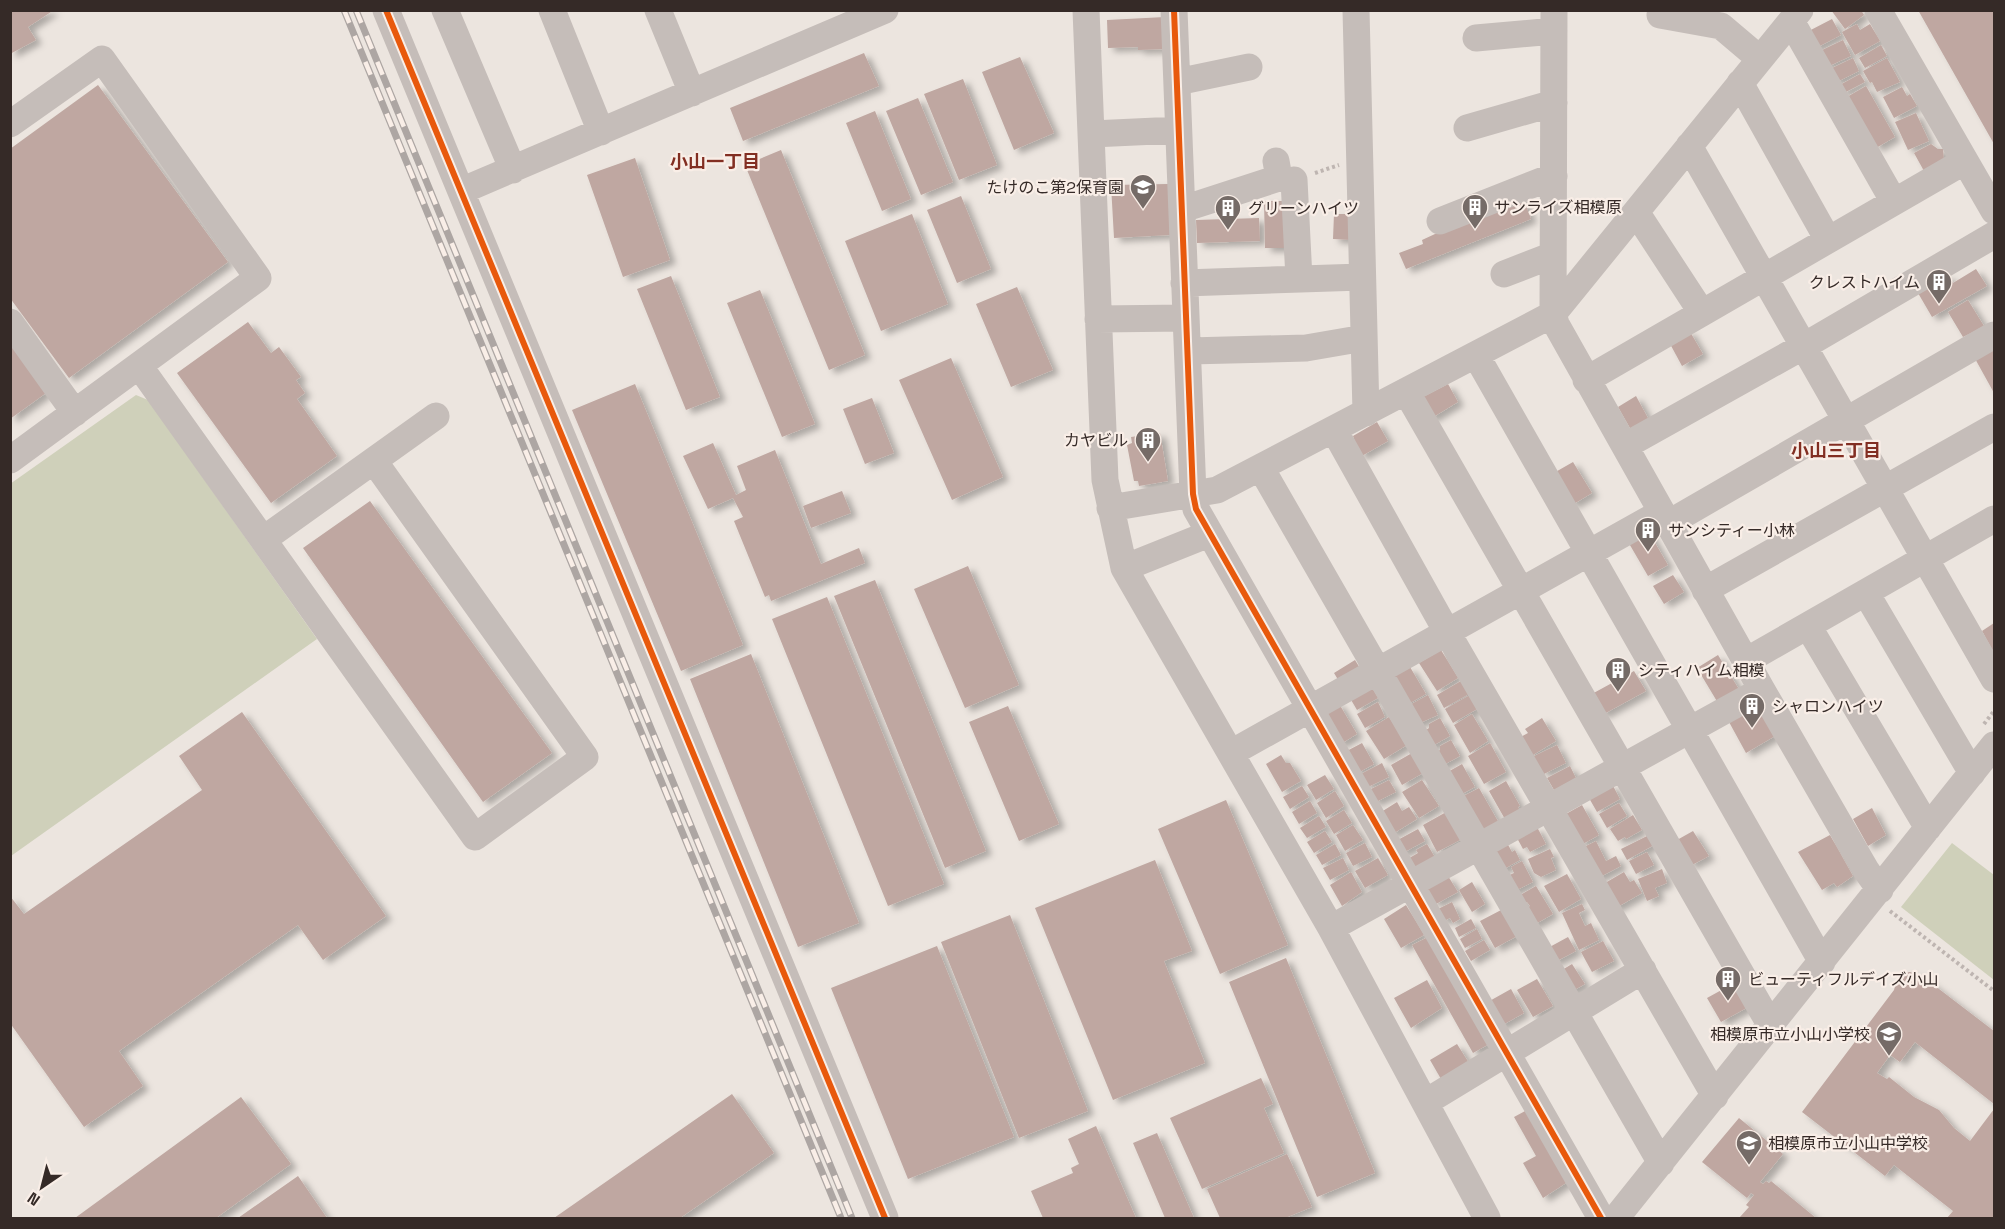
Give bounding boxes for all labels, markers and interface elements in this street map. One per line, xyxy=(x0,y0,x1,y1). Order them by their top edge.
district label: 小山一丁目 xyxy=(670,150,760,173)
school or university icon: たけのこ第2保育園 xyxy=(1128,172,1158,210)
place label: たけのこ第2保育園 xyxy=(986,177,1124,198)
building icon: サンライズ相模原 xyxy=(1460,192,1490,230)
building icon: グリーンハイツ xyxy=(1213,193,1243,231)
place label: サンライズ相模原 xyxy=(1494,197,1622,218)
place label: グリーンハイツ xyxy=(1248,198,1359,219)
building icon: クレストハイム xyxy=(1924,267,1954,305)
place label: クレストハイム xyxy=(1809,272,1920,293)
building icon: カヤビル xyxy=(1133,425,1163,463)
place label: カヤビル xyxy=(1064,430,1128,451)
district label: 小山三丁目 xyxy=(1791,439,1881,462)
building icon: サンシティー小林 xyxy=(1633,515,1663,553)
place label: サンシティー小林 xyxy=(1668,520,1795,541)
building icon: シティハイム相模 xyxy=(1603,655,1633,693)
place label: シティハイム相模 xyxy=(1638,660,1764,681)
building icon: シャロンハイツ xyxy=(1737,691,1767,729)
place label: シャロンハイツ xyxy=(1772,696,1884,717)
building icon: ビューティフルデイズ小山 xyxy=(1713,964,1743,1002)
place label: ビューティフルデイズ小山 xyxy=(1748,969,1939,990)
school or university icon: 相模原市立小山小学校 xyxy=(1874,1019,1904,1057)
place label: 相模原市立小山小学校 xyxy=(1710,1024,1870,1045)
school or university icon: 相模原市立小山中学校 xyxy=(1734,1128,1764,1166)
place label: 相模原市立小山中学校 xyxy=(1768,1133,1928,1154)
north arrow xyxy=(12,1157,72,1217)
text: N xyxy=(23,1187,44,1211)

